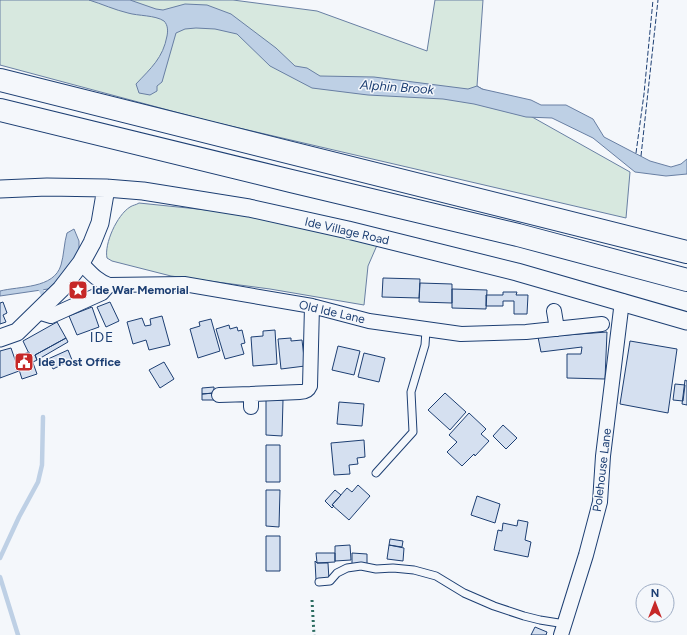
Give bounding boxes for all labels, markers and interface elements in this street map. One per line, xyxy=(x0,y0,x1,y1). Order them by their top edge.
water label: Alphin Brook xyxy=(359,77,435,97)
street label: Ide Village Road xyxy=(303,214,391,248)
place icon: Ide War Memorial xyxy=(67,279,89,301)
place label: Ide War Memorial xyxy=(92,283,189,297)
street label: Old Ide Lane xyxy=(298,298,367,326)
district label: IDE xyxy=(90,329,114,346)
public building icon: Ide Post Office xyxy=(13,351,35,373)
place label: Ide Post Office xyxy=(38,355,121,369)
street label: Polehouse Lane xyxy=(590,427,614,513)
north arrow xyxy=(635,583,675,623)
text: N xyxy=(651,587,659,600)

